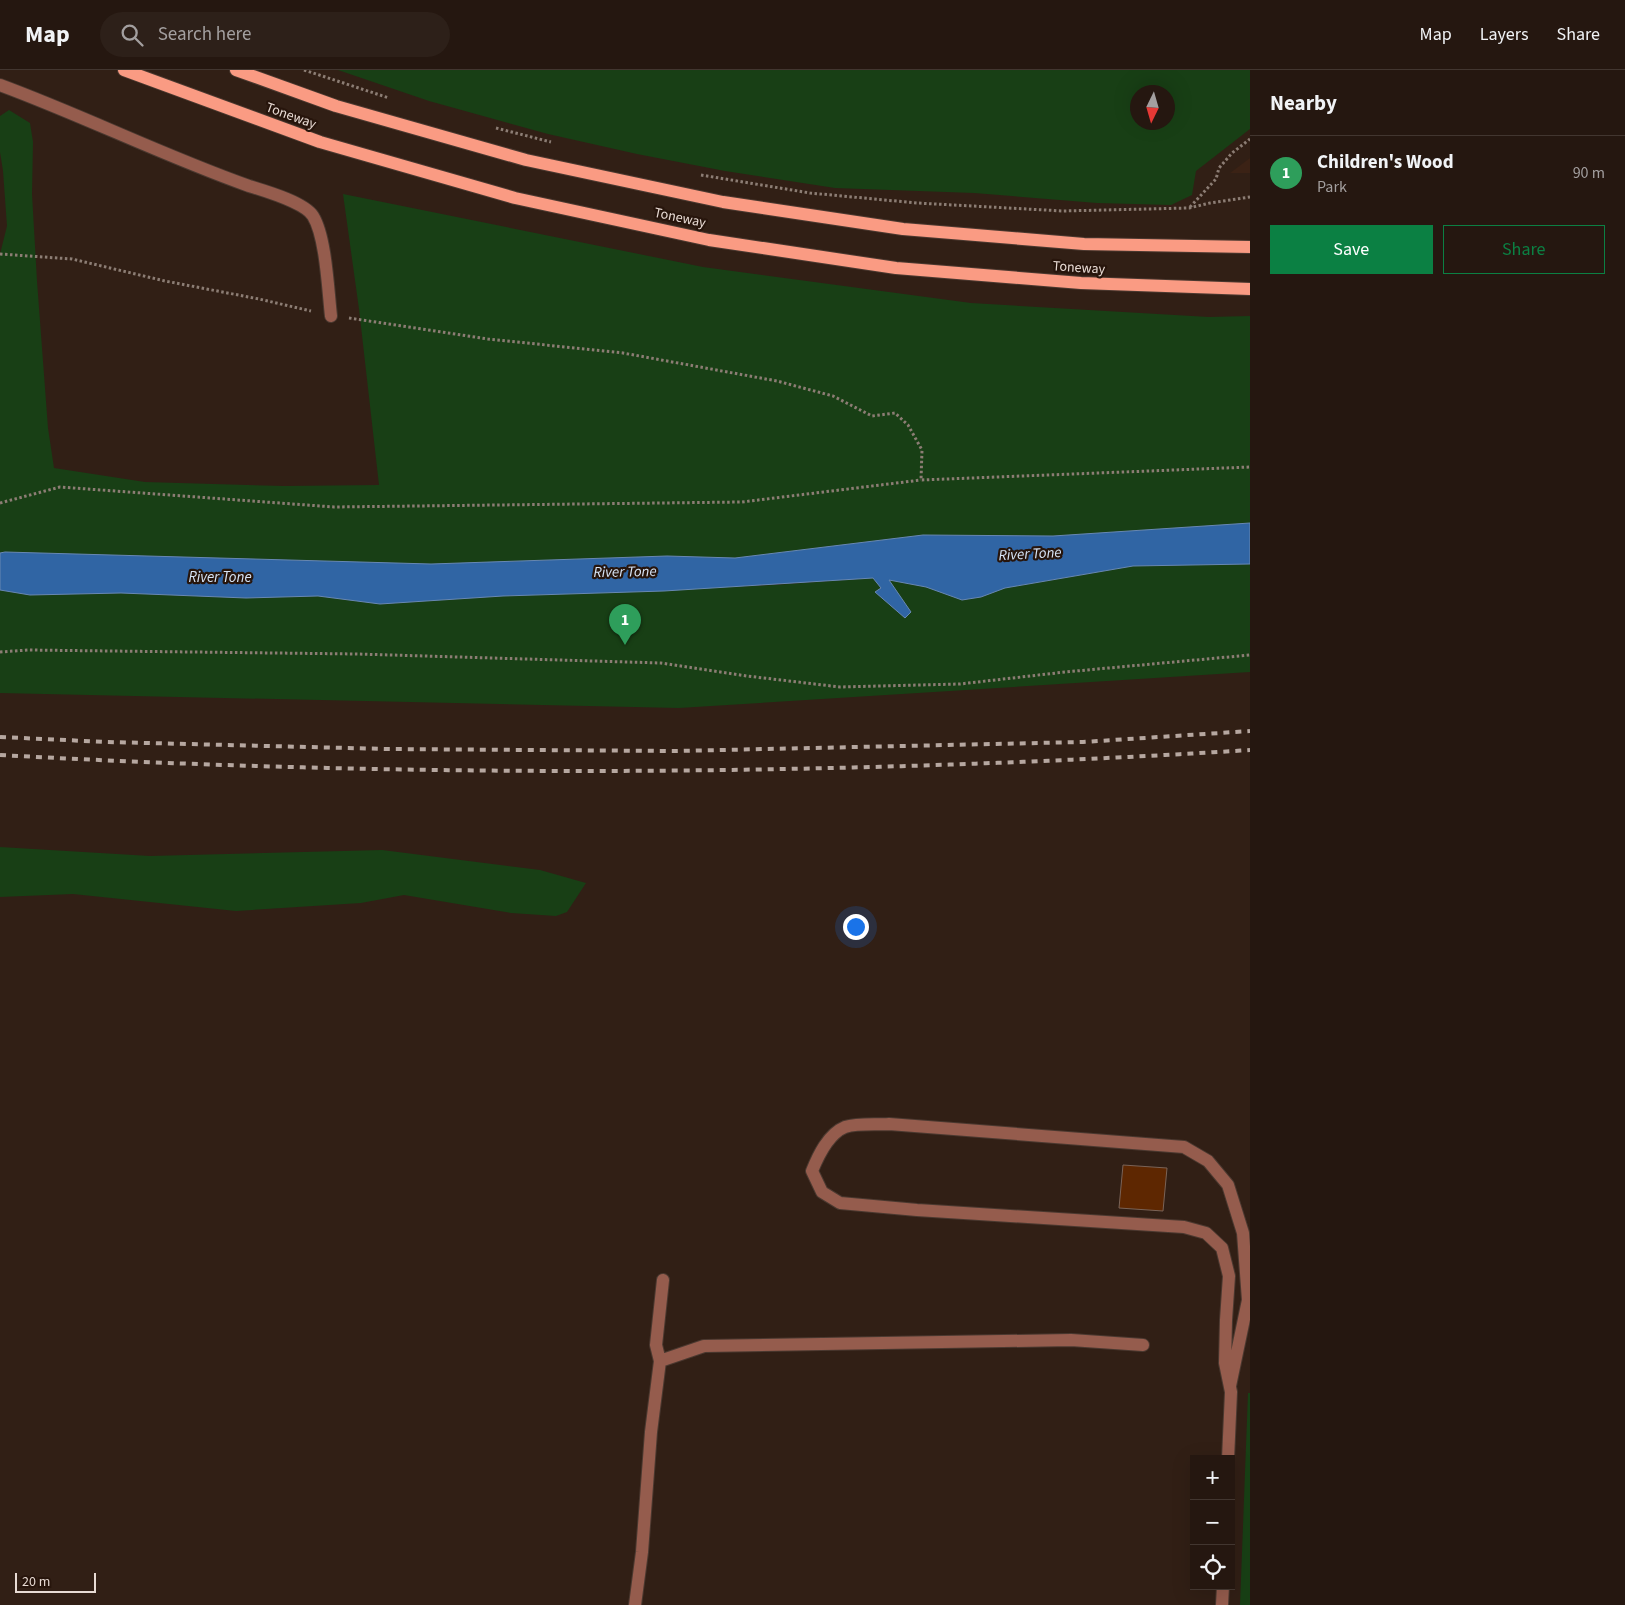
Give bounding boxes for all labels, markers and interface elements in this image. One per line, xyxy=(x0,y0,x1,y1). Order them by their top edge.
search box xyxy=(100,12,450,57)
text: Map xyxy=(25,17,70,52)
icon: search xyxy=(118,21,146,49)
text: Search here xyxy=(158,21,251,48)
text: Map xyxy=(1420,22,1452,47)
text: Layers xyxy=(1480,22,1529,47)
text: Share xyxy=(1557,22,1600,47)
north arrow xyxy=(1130,85,1175,130)
text: Nearby xyxy=(1270,88,1337,118)
street label: Toneway xyxy=(263,98,319,135)
text: Children's Wood xyxy=(1317,149,1454,176)
text: 1 xyxy=(1282,162,1290,184)
text: 90 m xyxy=(1573,162,1605,184)
text: Park xyxy=(1317,176,1347,198)
street label: Toneway xyxy=(652,203,708,233)
button: Save xyxy=(1270,225,1433,274)
button: Share xyxy=(1443,225,1605,274)
street label: Toneway xyxy=(1052,256,1106,280)
water label: River Tone xyxy=(998,542,1062,566)
water label: River Tone xyxy=(593,561,657,583)
water label: River Tone xyxy=(188,567,252,588)
pin: 1 xyxy=(609,604,641,645)
your location xyxy=(843,914,869,940)
map controls xyxy=(1190,1455,1235,1590)
button: + xyxy=(1190,1455,1235,1500)
button: − xyxy=(1190,1500,1235,1545)
button: locate xyxy=(1190,1545,1235,1590)
scale bar xyxy=(15,1570,96,1593)
text: 20 m xyxy=(22,1572,50,1592)

